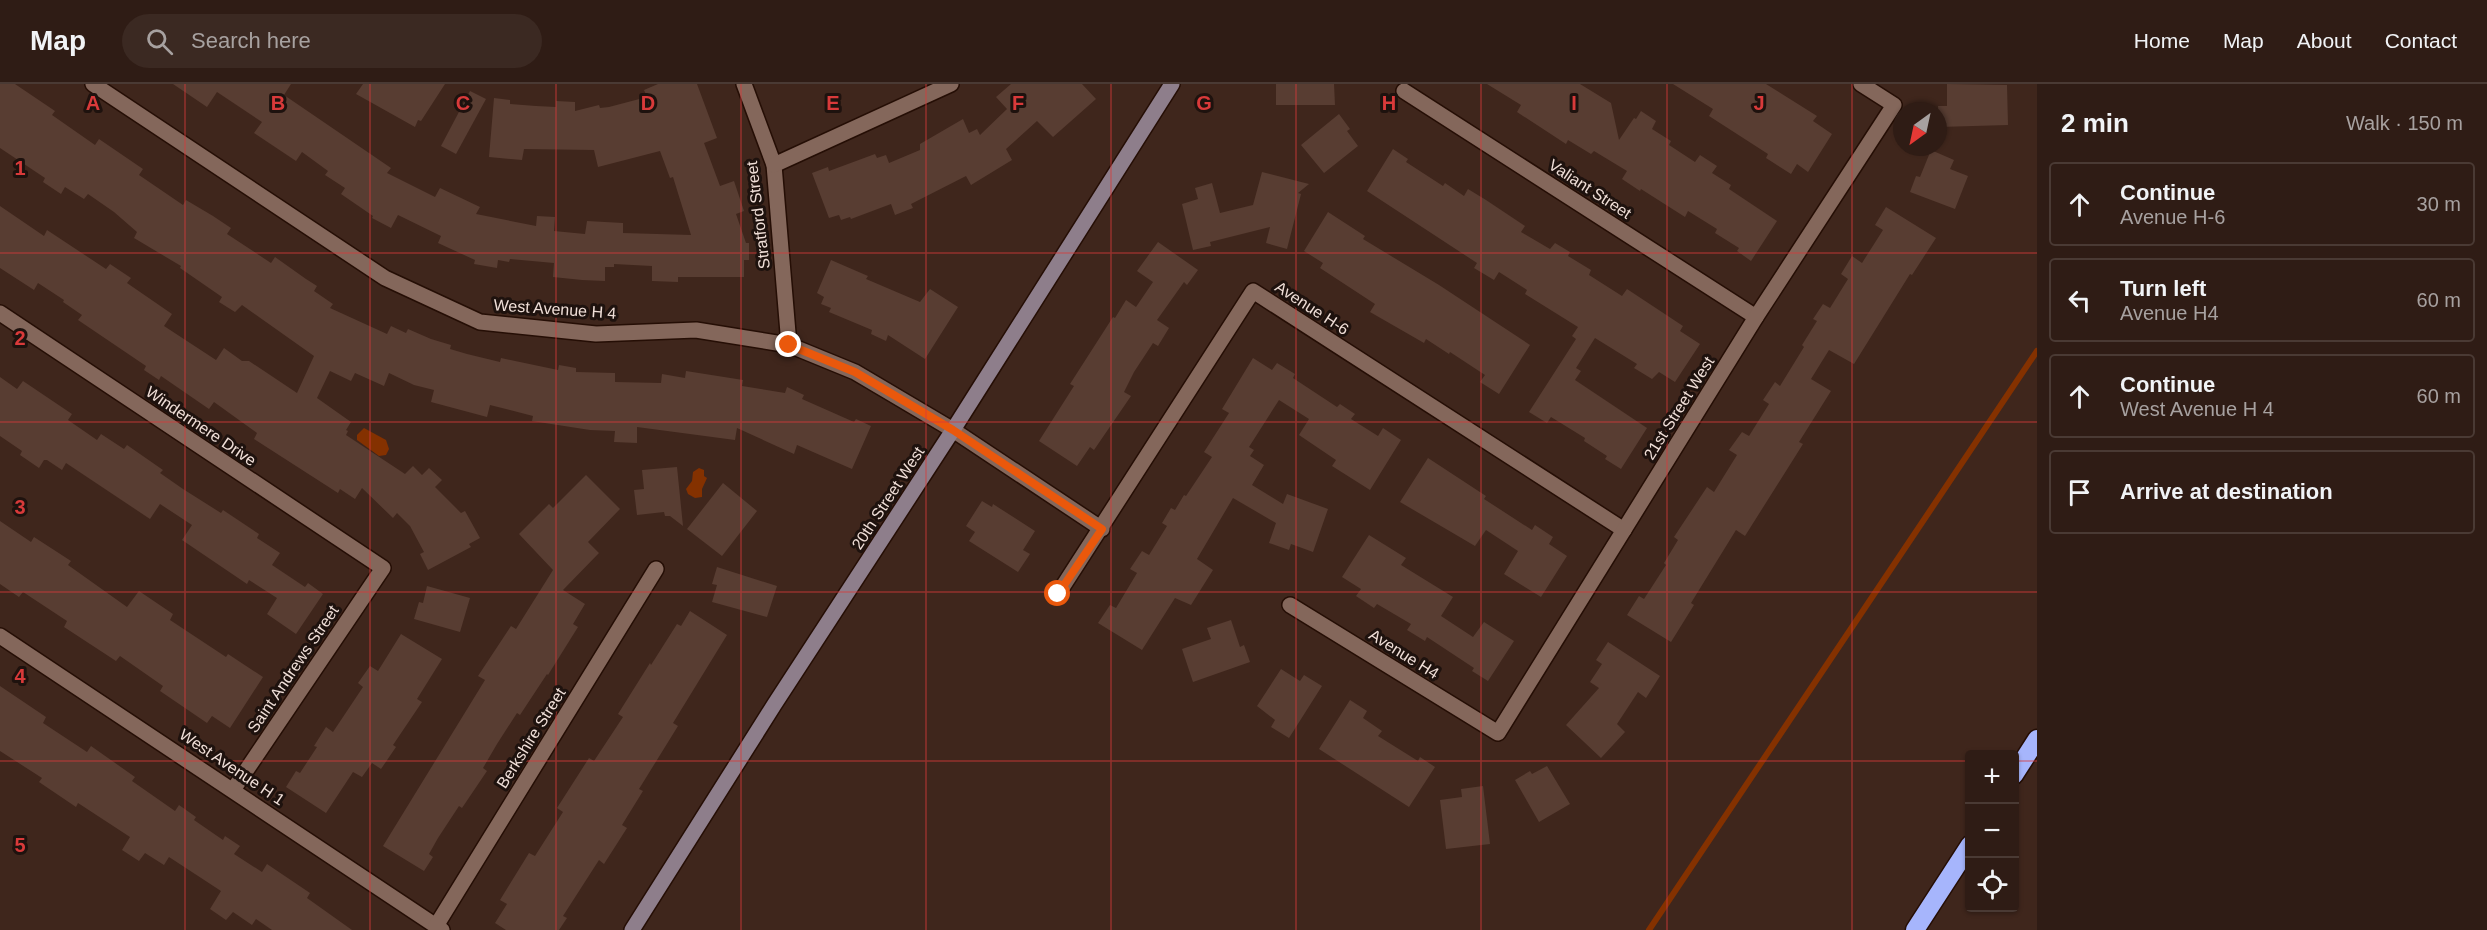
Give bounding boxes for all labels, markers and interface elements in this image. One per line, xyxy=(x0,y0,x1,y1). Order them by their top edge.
search box xyxy=(122,14,542,68)
text: Map xyxy=(30,25,86,56)
icon: search xyxy=(143,25,176,58)
text: Search here xyxy=(191,28,311,53)
text: Home xyxy=(2134,29,2190,52)
text: Map xyxy=(2223,29,2264,52)
text: About xyxy=(2297,29,2352,52)
text: Contact xyxy=(2385,29,2457,52)
text: A xyxy=(86,92,100,114)
text: B xyxy=(271,92,285,114)
text: C xyxy=(456,92,470,114)
text: D xyxy=(641,92,655,114)
text: E xyxy=(826,92,840,114)
text: F xyxy=(1012,92,1024,114)
text: G xyxy=(1196,92,1212,114)
text: H xyxy=(1382,92,1396,114)
text: I xyxy=(1571,92,1577,114)
text: J xyxy=(1753,92,1765,114)
north arrow xyxy=(1893,102,1947,156)
text: 2 min xyxy=(2061,108,2129,138)
text: Walk · 150 m xyxy=(2346,112,2463,134)
street label: Valiant Street xyxy=(1546,156,1635,222)
text: 1 xyxy=(14,157,26,179)
street label: Stratford Street xyxy=(743,160,773,270)
text: Continue xyxy=(2120,180,2215,205)
icon: ahead xyxy=(2063,188,2096,221)
text: 30 m xyxy=(2417,193,2461,215)
text: Avenue H-6 xyxy=(2120,206,2225,228)
text: Turn left xyxy=(2120,276,2206,301)
street label: Avenue H-6 xyxy=(1272,278,1352,338)
icon: left xyxy=(2063,284,2096,317)
text: 60 m xyxy=(2417,289,2461,311)
street label: West Avenue H 4 xyxy=(493,296,617,322)
text: Avenue H4 xyxy=(2120,302,2219,324)
text: 2 xyxy=(14,327,26,349)
route end xyxy=(775,331,801,357)
street label: 21st Street West xyxy=(1641,353,1718,463)
text: Continue xyxy=(2120,372,2215,397)
icon: ahead xyxy=(2063,380,2096,413)
street label: Windermere Drive xyxy=(143,383,259,469)
text: 60 m xyxy=(2417,385,2461,407)
text: West Avenue H 4 xyxy=(2120,398,2274,420)
street label: 20th Street West xyxy=(848,443,928,552)
icon: arrive xyxy=(2063,476,2096,509)
text: Arrive at destination xyxy=(2120,479,2333,504)
text: 3 xyxy=(14,496,26,518)
route start xyxy=(1044,580,1070,606)
street label: Saint Andrews Street xyxy=(244,602,342,736)
street label: Avenue H4 xyxy=(1366,626,1442,682)
text: 4 xyxy=(14,665,26,687)
street label: Berkshire Street xyxy=(493,684,569,791)
street label: West Avenue H 1 xyxy=(176,726,288,809)
map controls xyxy=(1965,750,2019,912)
button: + xyxy=(1965,750,2019,804)
button: − xyxy=(1965,804,2019,858)
text: 5 xyxy=(14,834,26,856)
button: locate xyxy=(1965,858,2019,912)

